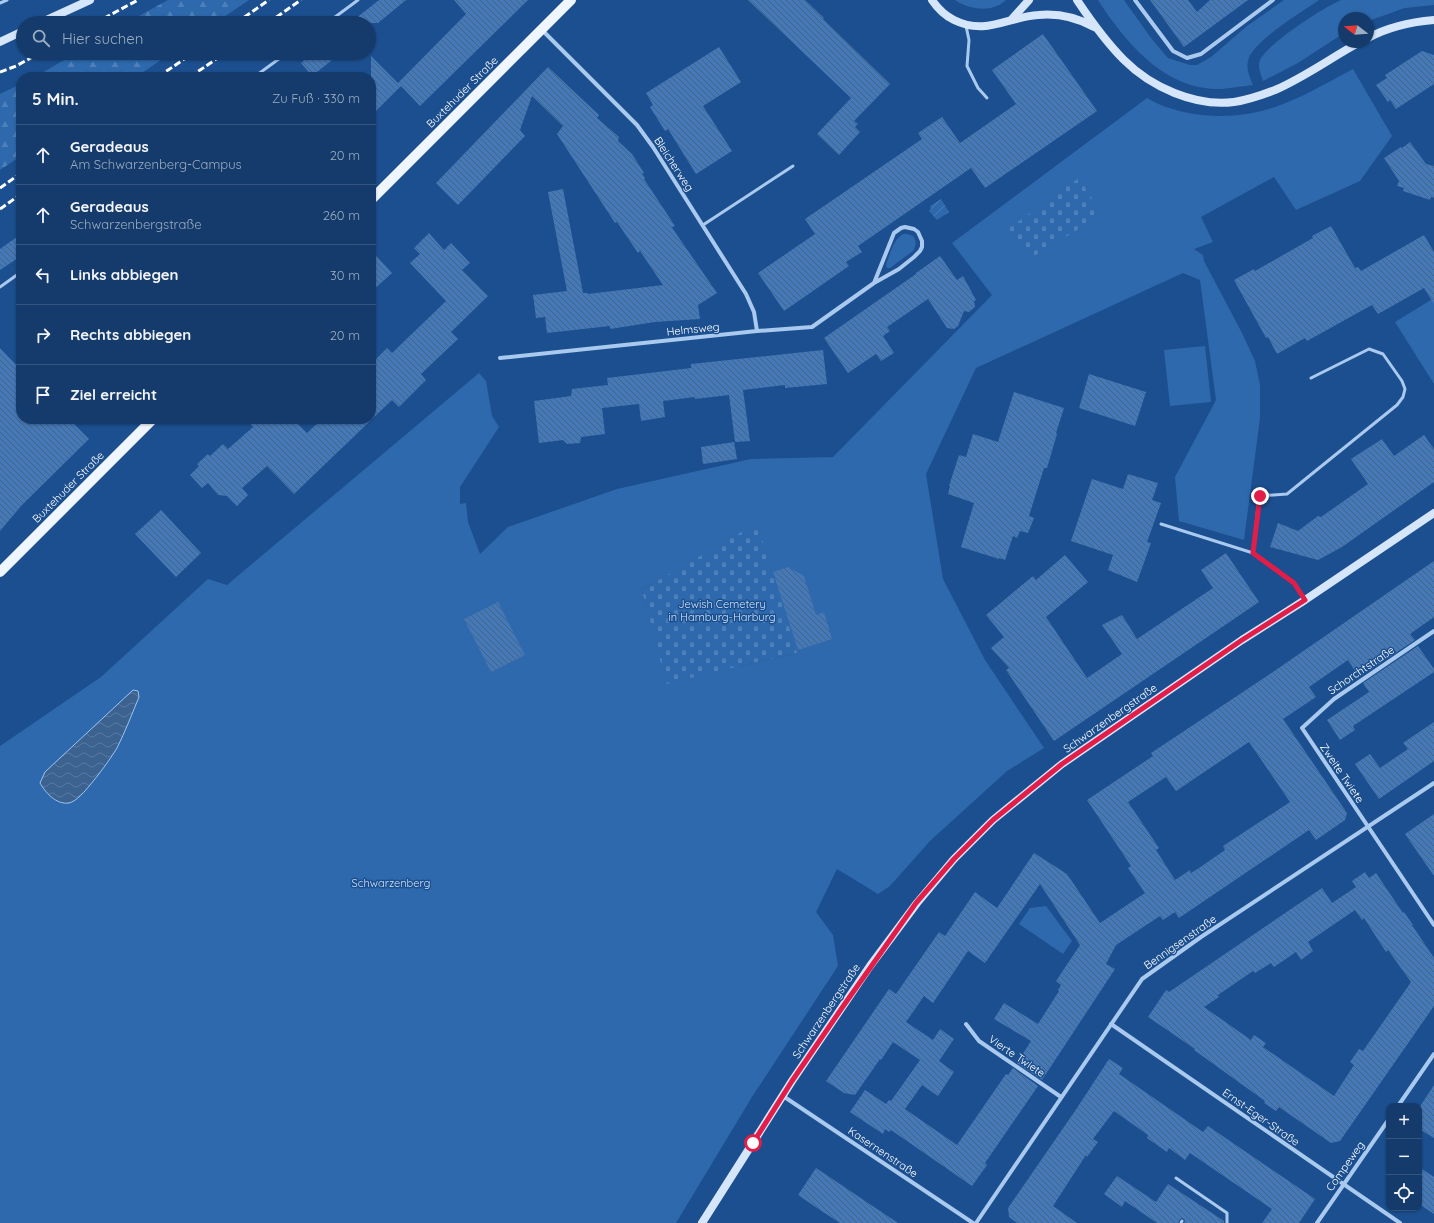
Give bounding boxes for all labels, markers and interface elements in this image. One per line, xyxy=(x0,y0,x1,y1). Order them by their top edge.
north arrow xyxy=(1338,12,1374,48)
search box xyxy=(16,16,376,60)
icon: search xyxy=(30,27,52,49)
text: Hier suchen xyxy=(62,29,143,48)
street label: Buxtehuder Straße xyxy=(423,53,501,131)
text: 5 Min. xyxy=(32,88,79,109)
text: Zu Fuß · 330 m xyxy=(272,90,360,106)
street label: Bleicherweg xyxy=(651,134,697,194)
text: Geradeaus xyxy=(70,137,149,156)
icon: ahead xyxy=(32,144,54,166)
text: 20 m xyxy=(330,147,360,163)
text: Am Schwarzenberg-Campus xyxy=(70,156,242,172)
text: Geradeaus xyxy=(70,197,149,216)
icon: ahead xyxy=(32,204,54,226)
text: 260 m xyxy=(323,207,360,223)
text: Schwarzenbergstraße xyxy=(70,216,202,232)
icon: left xyxy=(32,264,54,286)
text: Links abbiegen xyxy=(70,265,178,284)
text: 30 m xyxy=(330,267,360,283)
street label: Helmsweg xyxy=(666,319,720,339)
icon: right xyxy=(32,324,54,346)
text: Rechts abbiegen xyxy=(70,325,191,344)
text: 20 m xyxy=(330,327,360,343)
icon: arrive xyxy=(32,384,54,406)
text: Ziel erreicht xyxy=(70,385,157,404)
street label: Buxtehuder Straße xyxy=(29,448,107,526)
route end xyxy=(1251,487,1269,505)
park label: Jewish Cemetery in Hamburg-Harburg xyxy=(668,597,776,624)
street label: Schorchtstraße xyxy=(1325,643,1397,697)
street label: Schwarzenbergstraße xyxy=(1060,680,1160,756)
street label: Zweite Twiete xyxy=(1317,741,1367,805)
park label: Schwarzenberg xyxy=(352,876,430,890)
street label: Bennigsenstraße xyxy=(1141,912,1219,972)
street label: Schwarzenbergstraße xyxy=(789,961,863,1061)
street label: Vierte Twiete xyxy=(986,1032,1048,1080)
street label: Ernst-Eger-Straße xyxy=(1220,1085,1302,1149)
map controls xyxy=(1386,1103,1422,1211)
button: + xyxy=(1386,1103,1422,1139)
street label: Kasernenstraße xyxy=(845,1124,921,1180)
route start xyxy=(744,1134,762,1152)
street label: Compeweg xyxy=(1323,1138,1367,1194)
button: − xyxy=(1386,1139,1422,1175)
button: locate xyxy=(1386,1175,1422,1211)

